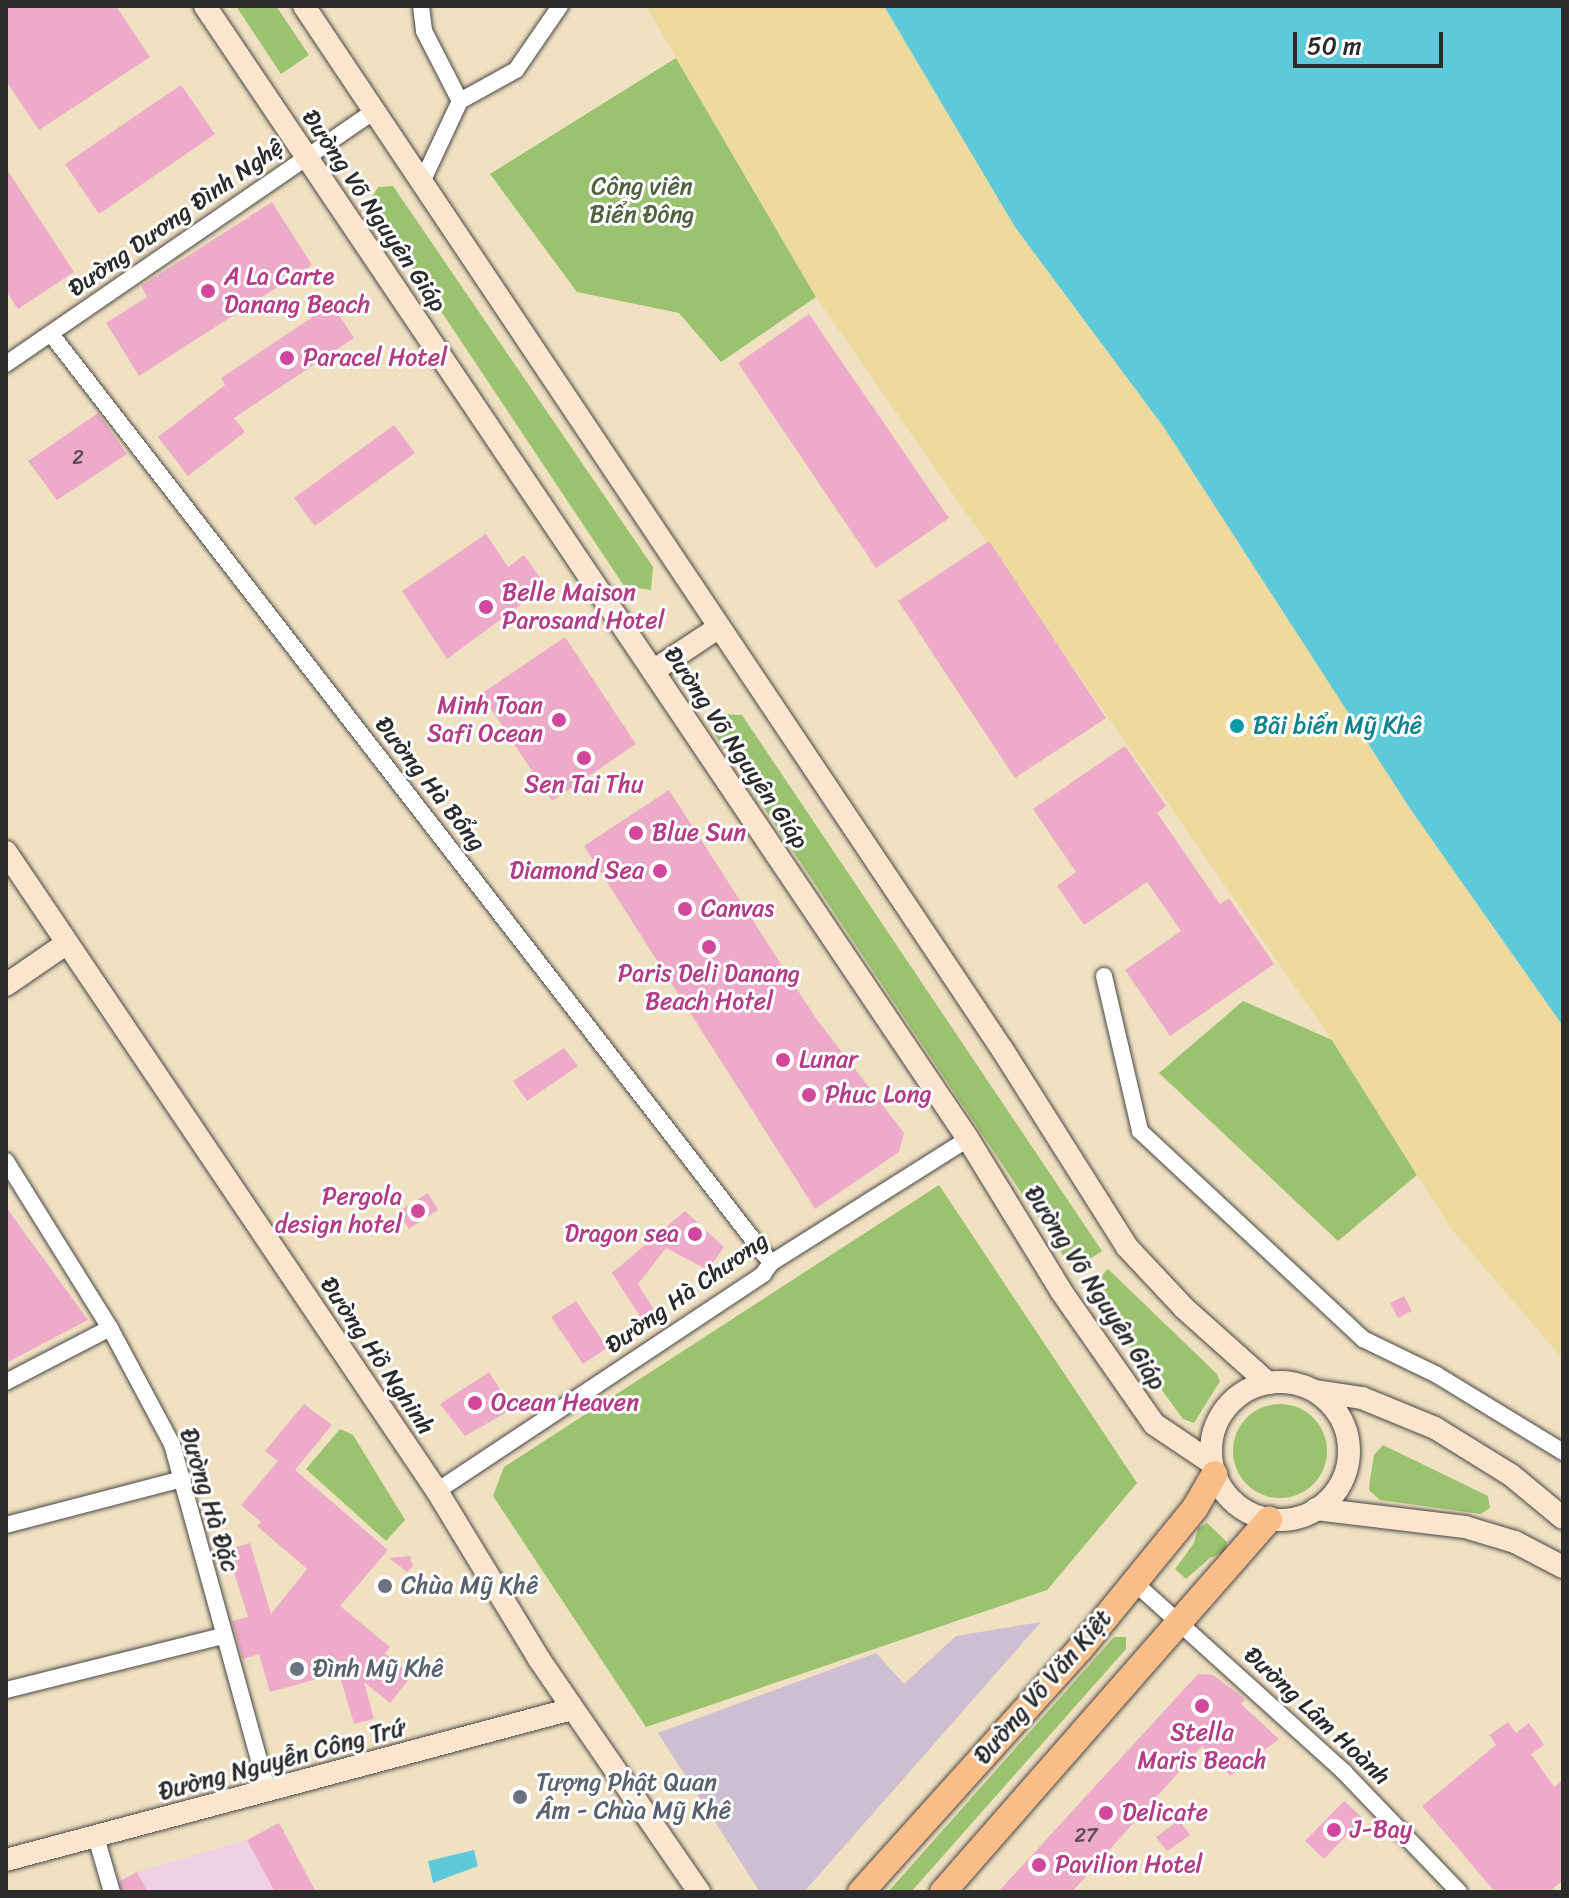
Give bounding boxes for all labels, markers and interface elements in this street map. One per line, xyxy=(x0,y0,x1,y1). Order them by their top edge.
scale bar xyxy=(1297,16,1447,66)
text: 50 m xyxy=(1307,25,1362,67)
street label: Đường Võ Nguyên Giáp xyxy=(296,105,452,317)
street label: Đường Dương Đình Nghệ xyxy=(63,133,289,303)
park label: Công viên Biển Đông xyxy=(590,173,694,229)
place label: A La Carte Danang Beach xyxy=(224,263,371,319)
marker: A La Carte Danang Beach xyxy=(199,282,217,300)
place label: Paracel Hotel xyxy=(303,344,447,372)
marker: Paracel Hotel xyxy=(278,349,296,367)
house number: 2 xyxy=(72,445,84,469)
place label: Belle Maison Parosand Hotel xyxy=(502,579,665,635)
marker: Belle Maison Parosand Hotel xyxy=(477,598,495,616)
street label: Đường Võ Nguyên Giáp xyxy=(658,642,814,854)
place label: Minh Toan Safi Ocean xyxy=(427,692,543,748)
street label: Đường Hà Bổng xyxy=(369,711,491,857)
marker: Minh Toan Safi Ocean xyxy=(550,711,568,729)
place label: Bãi biển Mỹ Khê xyxy=(1253,712,1422,740)
marker: Bãi biển Mỹ Khê xyxy=(1228,717,1246,735)
marker: Sen Tai Thu xyxy=(575,749,593,767)
place label: Sen Tai Thu xyxy=(523,771,645,799)
place label: Blue Sun xyxy=(652,819,746,847)
marker: Blue Sun xyxy=(627,824,645,842)
place label: Diamond Sea xyxy=(509,857,644,885)
marker: Diamond Sea xyxy=(651,862,669,880)
place label: Canvas xyxy=(701,895,774,923)
marker: Canvas xyxy=(676,900,694,918)
marker: Paris Deli Danang Beach Hotel xyxy=(700,938,718,956)
place label: Paris Deli Danang Beach Hotel xyxy=(617,960,801,1016)
place label: Lunar xyxy=(799,1046,858,1074)
marker: Lunar xyxy=(774,1051,792,1069)
place label: Phuc Long xyxy=(825,1081,932,1109)
marker: Phuc Long xyxy=(800,1086,818,1104)
street label: Đường Võ Nguyên Giáp xyxy=(1018,1181,1172,1395)
place label: Pergola design hotel xyxy=(274,1183,402,1239)
marker: Pergola design hotel xyxy=(409,1202,427,1220)
place label: Dragon sea xyxy=(564,1220,679,1248)
marker: Dragon sea xyxy=(686,1225,704,1243)
street label: Đường Hà Chương xyxy=(600,1226,774,1360)
street label: Đường Hồ Nghinh xyxy=(314,1272,440,1440)
place label: Ocean Heaven xyxy=(491,1389,639,1417)
marker: Ocean Heaven xyxy=(466,1394,484,1412)
street label: Đường Hà Đặc xyxy=(174,1425,244,1575)
place label: Chùa Mỹ Khê xyxy=(401,1572,537,1600)
marker: Chùa Mỹ Khê xyxy=(376,1577,394,1595)
street label: Đường Võ Văn Kiệt xyxy=(969,1605,1117,1769)
street label: Đường Lâm Hoành xyxy=(1238,1641,1396,1791)
place label: Đình Mỹ Khê xyxy=(313,1655,444,1683)
marker: Đình Mỹ Khê xyxy=(288,1660,306,1678)
marker: Stella Maris Beach xyxy=(1193,1697,1211,1715)
street label: Đường Nguyễn Công Trứ xyxy=(155,1713,409,1807)
place label: Stella Maris Beach xyxy=(1137,1719,1267,1775)
place label: Tượng Phật Quan Âm - Chùa Mỹ Khê xyxy=(536,1769,730,1825)
marker: Tượng Phật Quan Âm - Chùa Mỹ Khê xyxy=(511,1788,529,1806)
place label: Delicate xyxy=(1122,1799,1208,1827)
marker: Delicate xyxy=(1097,1804,1115,1822)
place label: J-Bay xyxy=(1350,1816,1412,1844)
marker: J-Bay xyxy=(1325,1821,1343,1839)
house number: 27 xyxy=(1075,1823,1097,1847)
place label: Pavilion Hotel xyxy=(1055,1851,1203,1879)
marker: Pavilion Hotel xyxy=(1030,1856,1048,1874)

